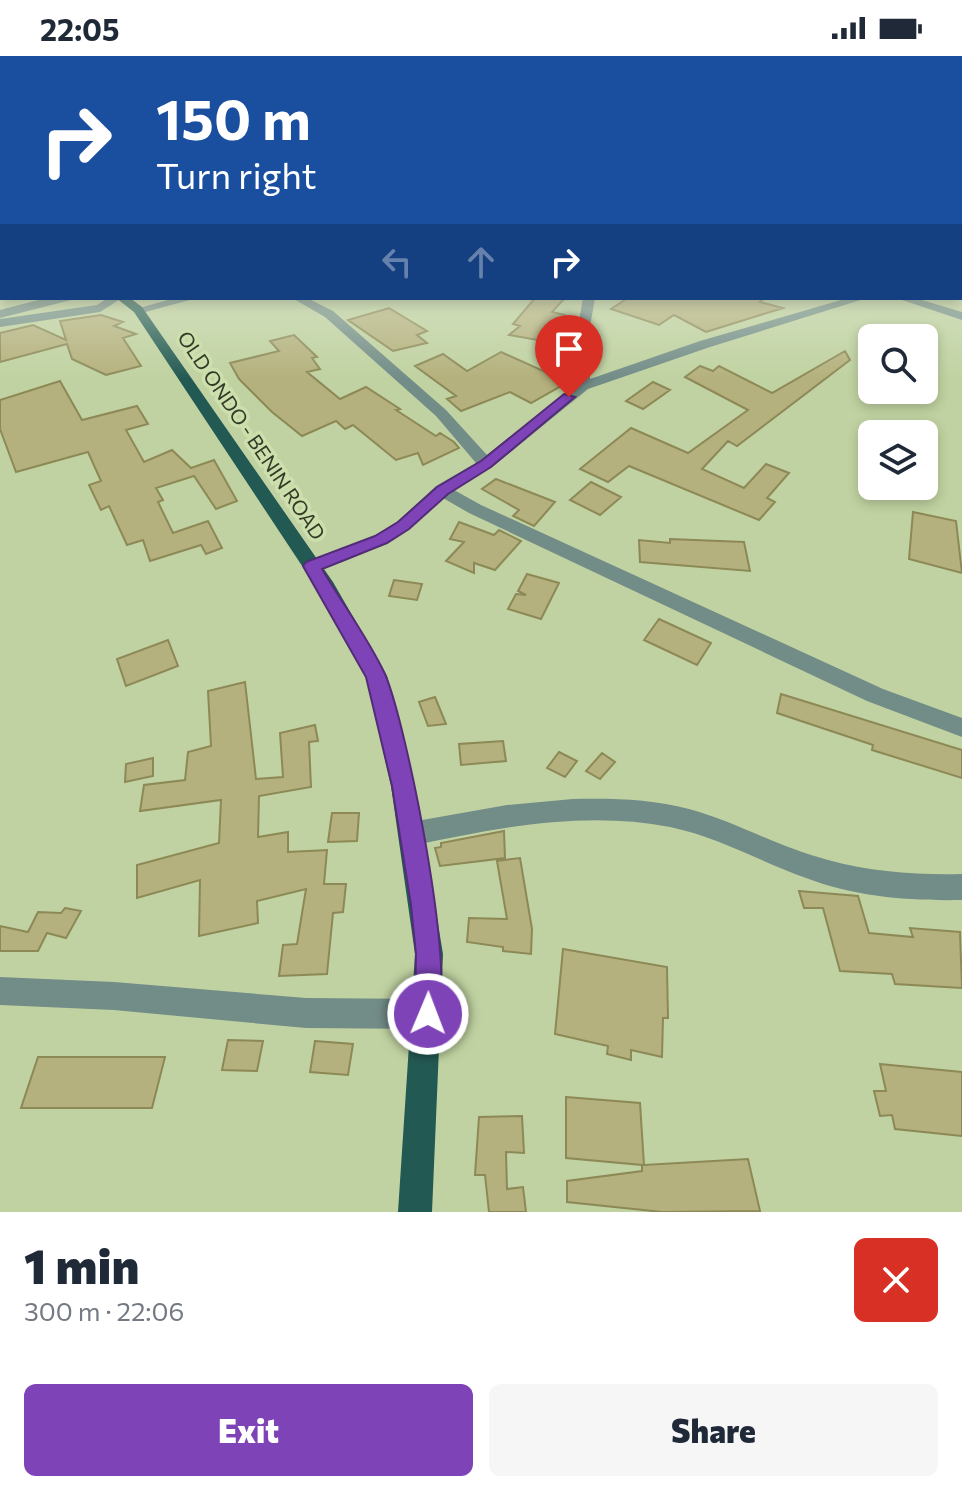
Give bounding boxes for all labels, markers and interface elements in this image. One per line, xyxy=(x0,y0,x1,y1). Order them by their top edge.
text: 22:05 xyxy=(40,10,120,47)
text: 150 m xyxy=(156,83,311,152)
icon: right xyxy=(24,88,128,192)
text: Turn right xyxy=(156,152,317,196)
icon: left xyxy=(375,240,419,284)
icon: ahead xyxy=(459,240,503,284)
icon: right xyxy=(543,240,587,284)
pin xyxy=(535,315,603,397)
map controls xyxy=(858,324,938,500)
button: search xyxy=(858,324,938,404)
street label: OLD ONDO - BENIN ROAD xyxy=(173,326,331,544)
icon: arrive xyxy=(547,327,591,371)
button: layers xyxy=(858,420,938,500)
position arrow xyxy=(386,972,470,1056)
text: 1 min xyxy=(24,1235,139,1294)
button: close xyxy=(854,1238,938,1322)
text: 300 m · 22:06 xyxy=(24,1295,184,1326)
button: Exit xyxy=(24,1384,473,1476)
button: Share xyxy=(489,1384,938,1476)

